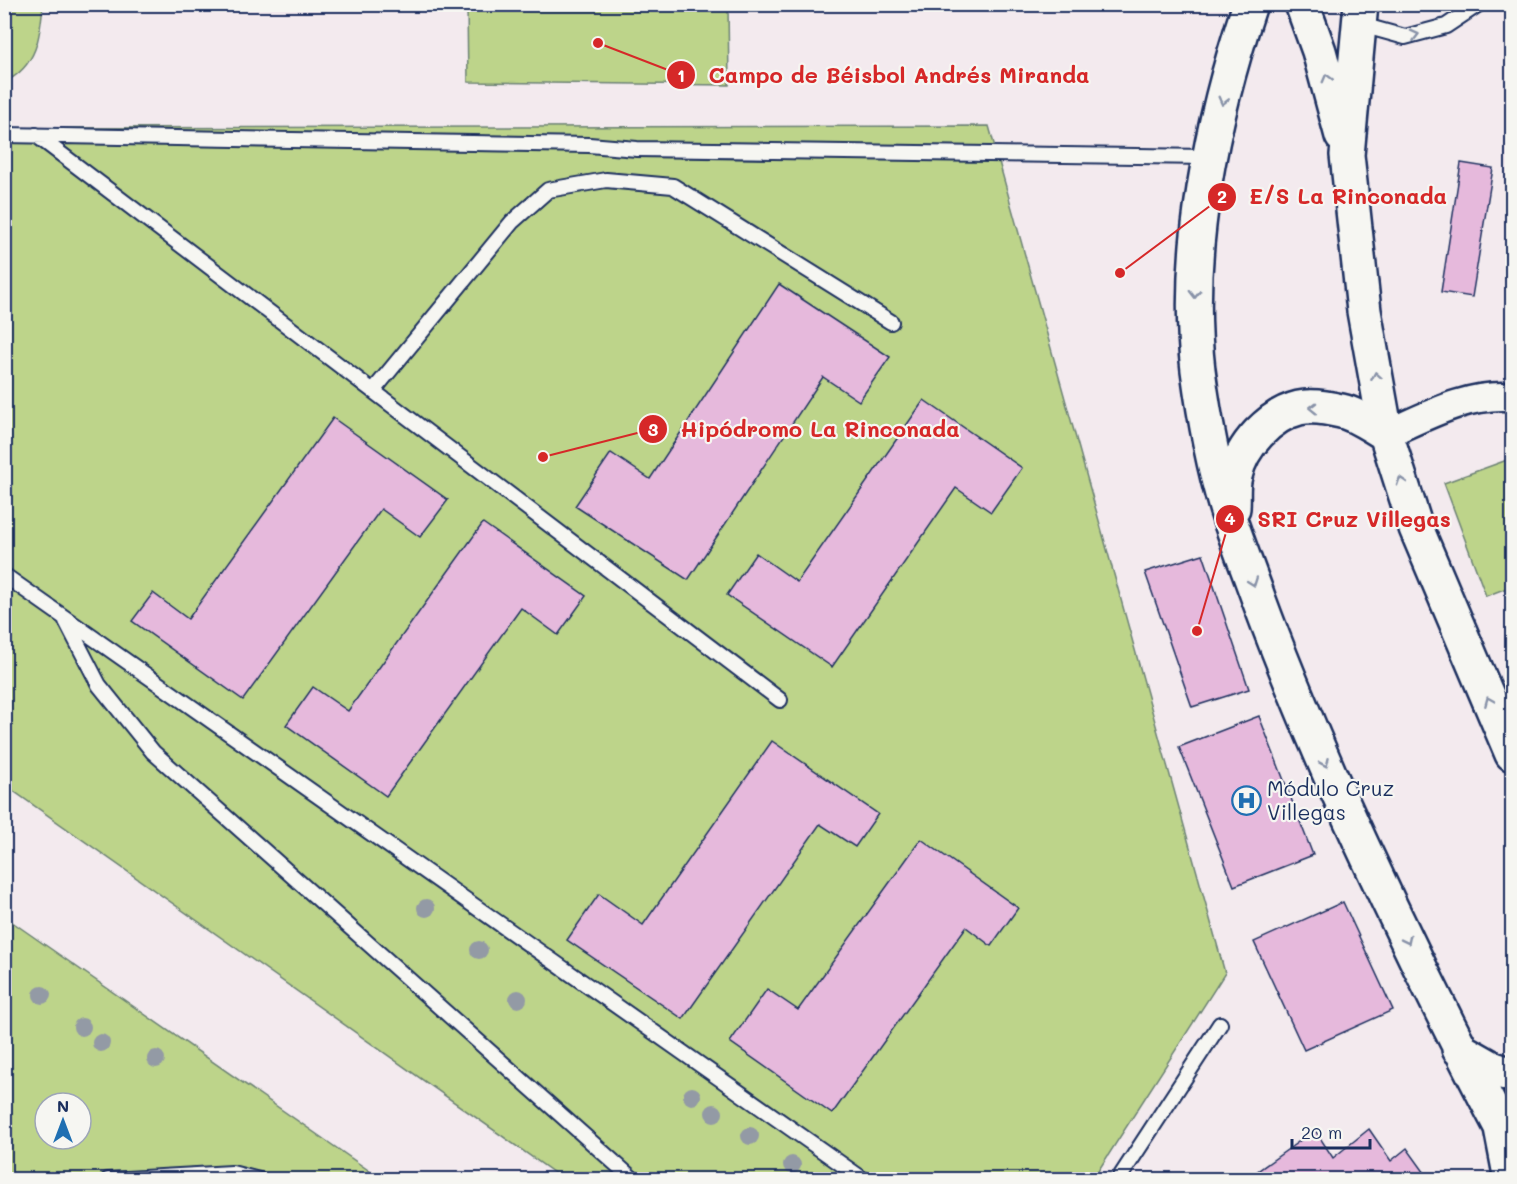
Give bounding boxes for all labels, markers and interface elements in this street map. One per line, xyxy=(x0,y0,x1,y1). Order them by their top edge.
one-way arrow xyxy=(1409,29,1419,42)
callout: Campo de Béisbol Andrés Miranda xyxy=(666,55,1101,95)
text: Campo de Béisbol Andrés Miranda xyxy=(708,60,1090,89)
text: 1 xyxy=(677,63,685,87)
one-way arrow xyxy=(1321,73,1334,83)
one-way arrow xyxy=(1217,96,1230,106)
callout: E/S La Rinconada xyxy=(1207,177,1459,217)
text: E/S La Rinconada xyxy=(1249,181,1447,210)
text: 2 xyxy=(1217,184,1227,208)
one-way arrow xyxy=(1189,289,1201,298)
one-way arrow xyxy=(1370,372,1383,382)
one-way arrow xyxy=(1308,401,1317,414)
callout: Hipódromo La Rinconada xyxy=(638,409,971,449)
text: Hipódromo La Rinconada xyxy=(680,414,960,443)
text: 3 xyxy=(648,417,659,441)
one-way arrow xyxy=(1396,476,1408,487)
callout: SRI Cruz Villegas xyxy=(1215,499,1463,539)
text: SRI Cruz Villegas xyxy=(1257,504,1451,533)
text: 4 xyxy=(1224,506,1236,530)
one-way arrow xyxy=(1245,576,1258,587)
one-way arrow xyxy=(1484,696,1496,707)
one-way arrow xyxy=(1318,756,1330,767)
place label: Módulo Cruz Villegas xyxy=(1267,774,1394,825)
hospital icon: Módulo Cruz Villegas xyxy=(1230,785,1262,817)
one-way arrow xyxy=(1399,933,1411,944)
north arrow xyxy=(33,1091,93,1151)
text: N xyxy=(57,1095,69,1116)
scale bar xyxy=(1292,1112,1370,1150)
text: 20 m xyxy=(1301,1120,1342,1144)

